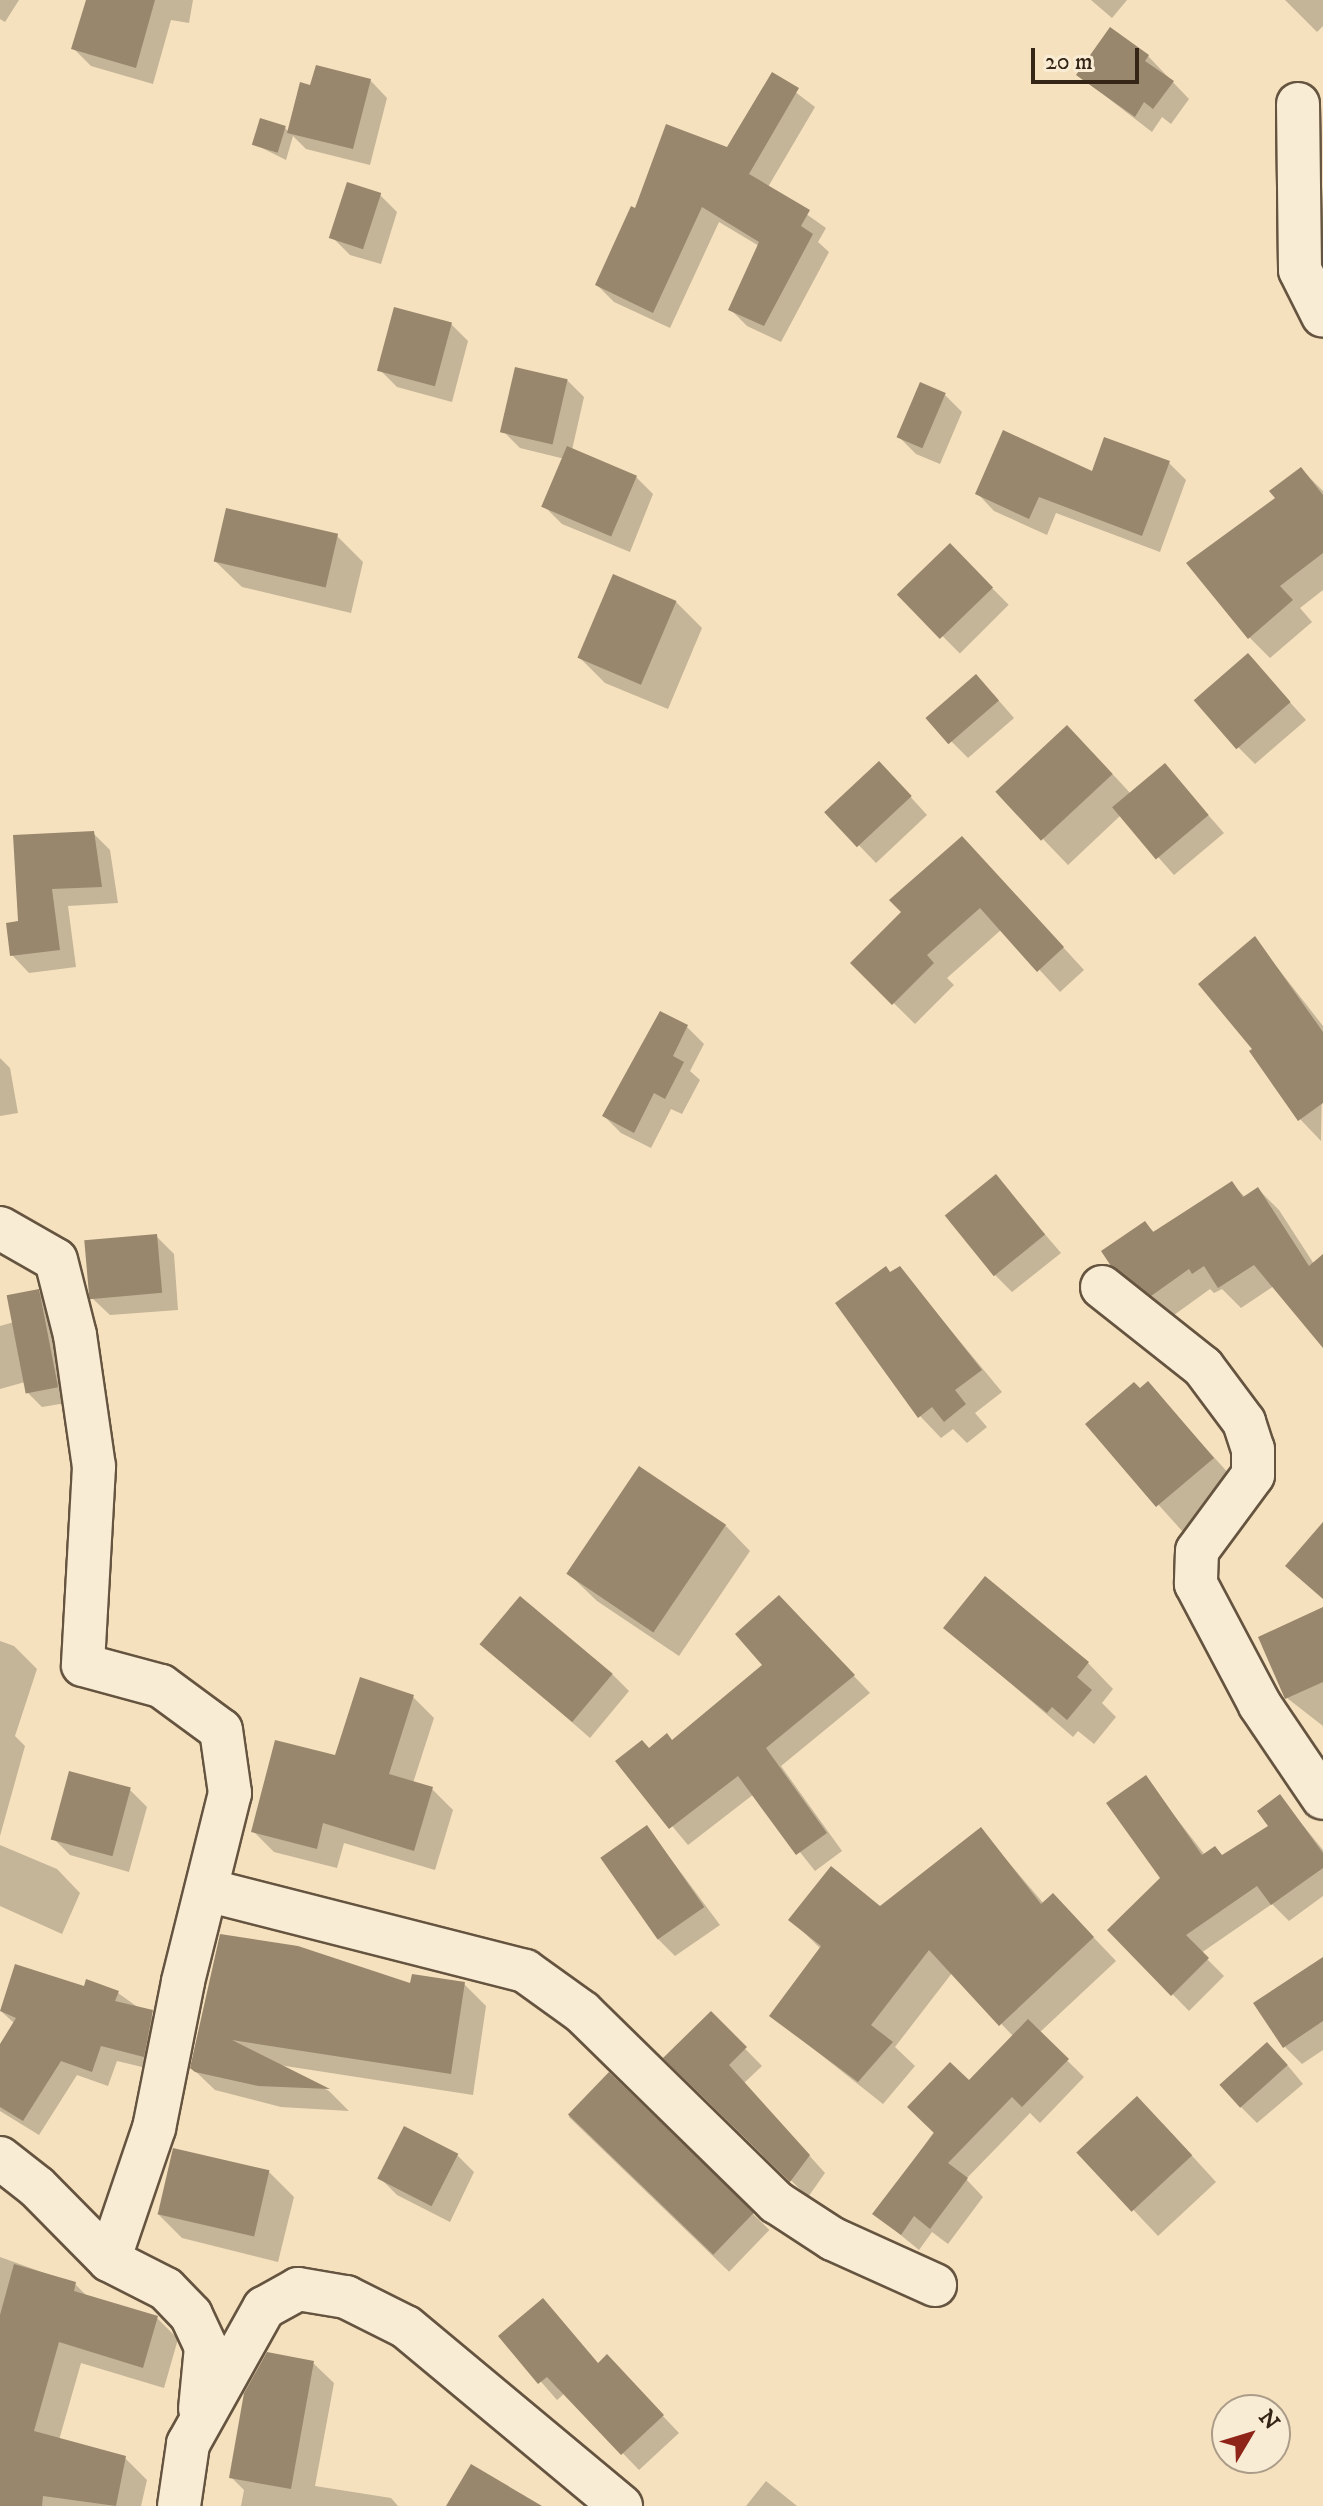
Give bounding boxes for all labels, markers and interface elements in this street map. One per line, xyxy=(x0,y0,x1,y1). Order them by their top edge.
scale bar xyxy=(1035,32,1143,82)
text: 20 m xyxy=(1045,47,1093,77)
north arrow xyxy=(1211,2394,1291,2474)
text: N xyxy=(1253,2405,1285,2436)

